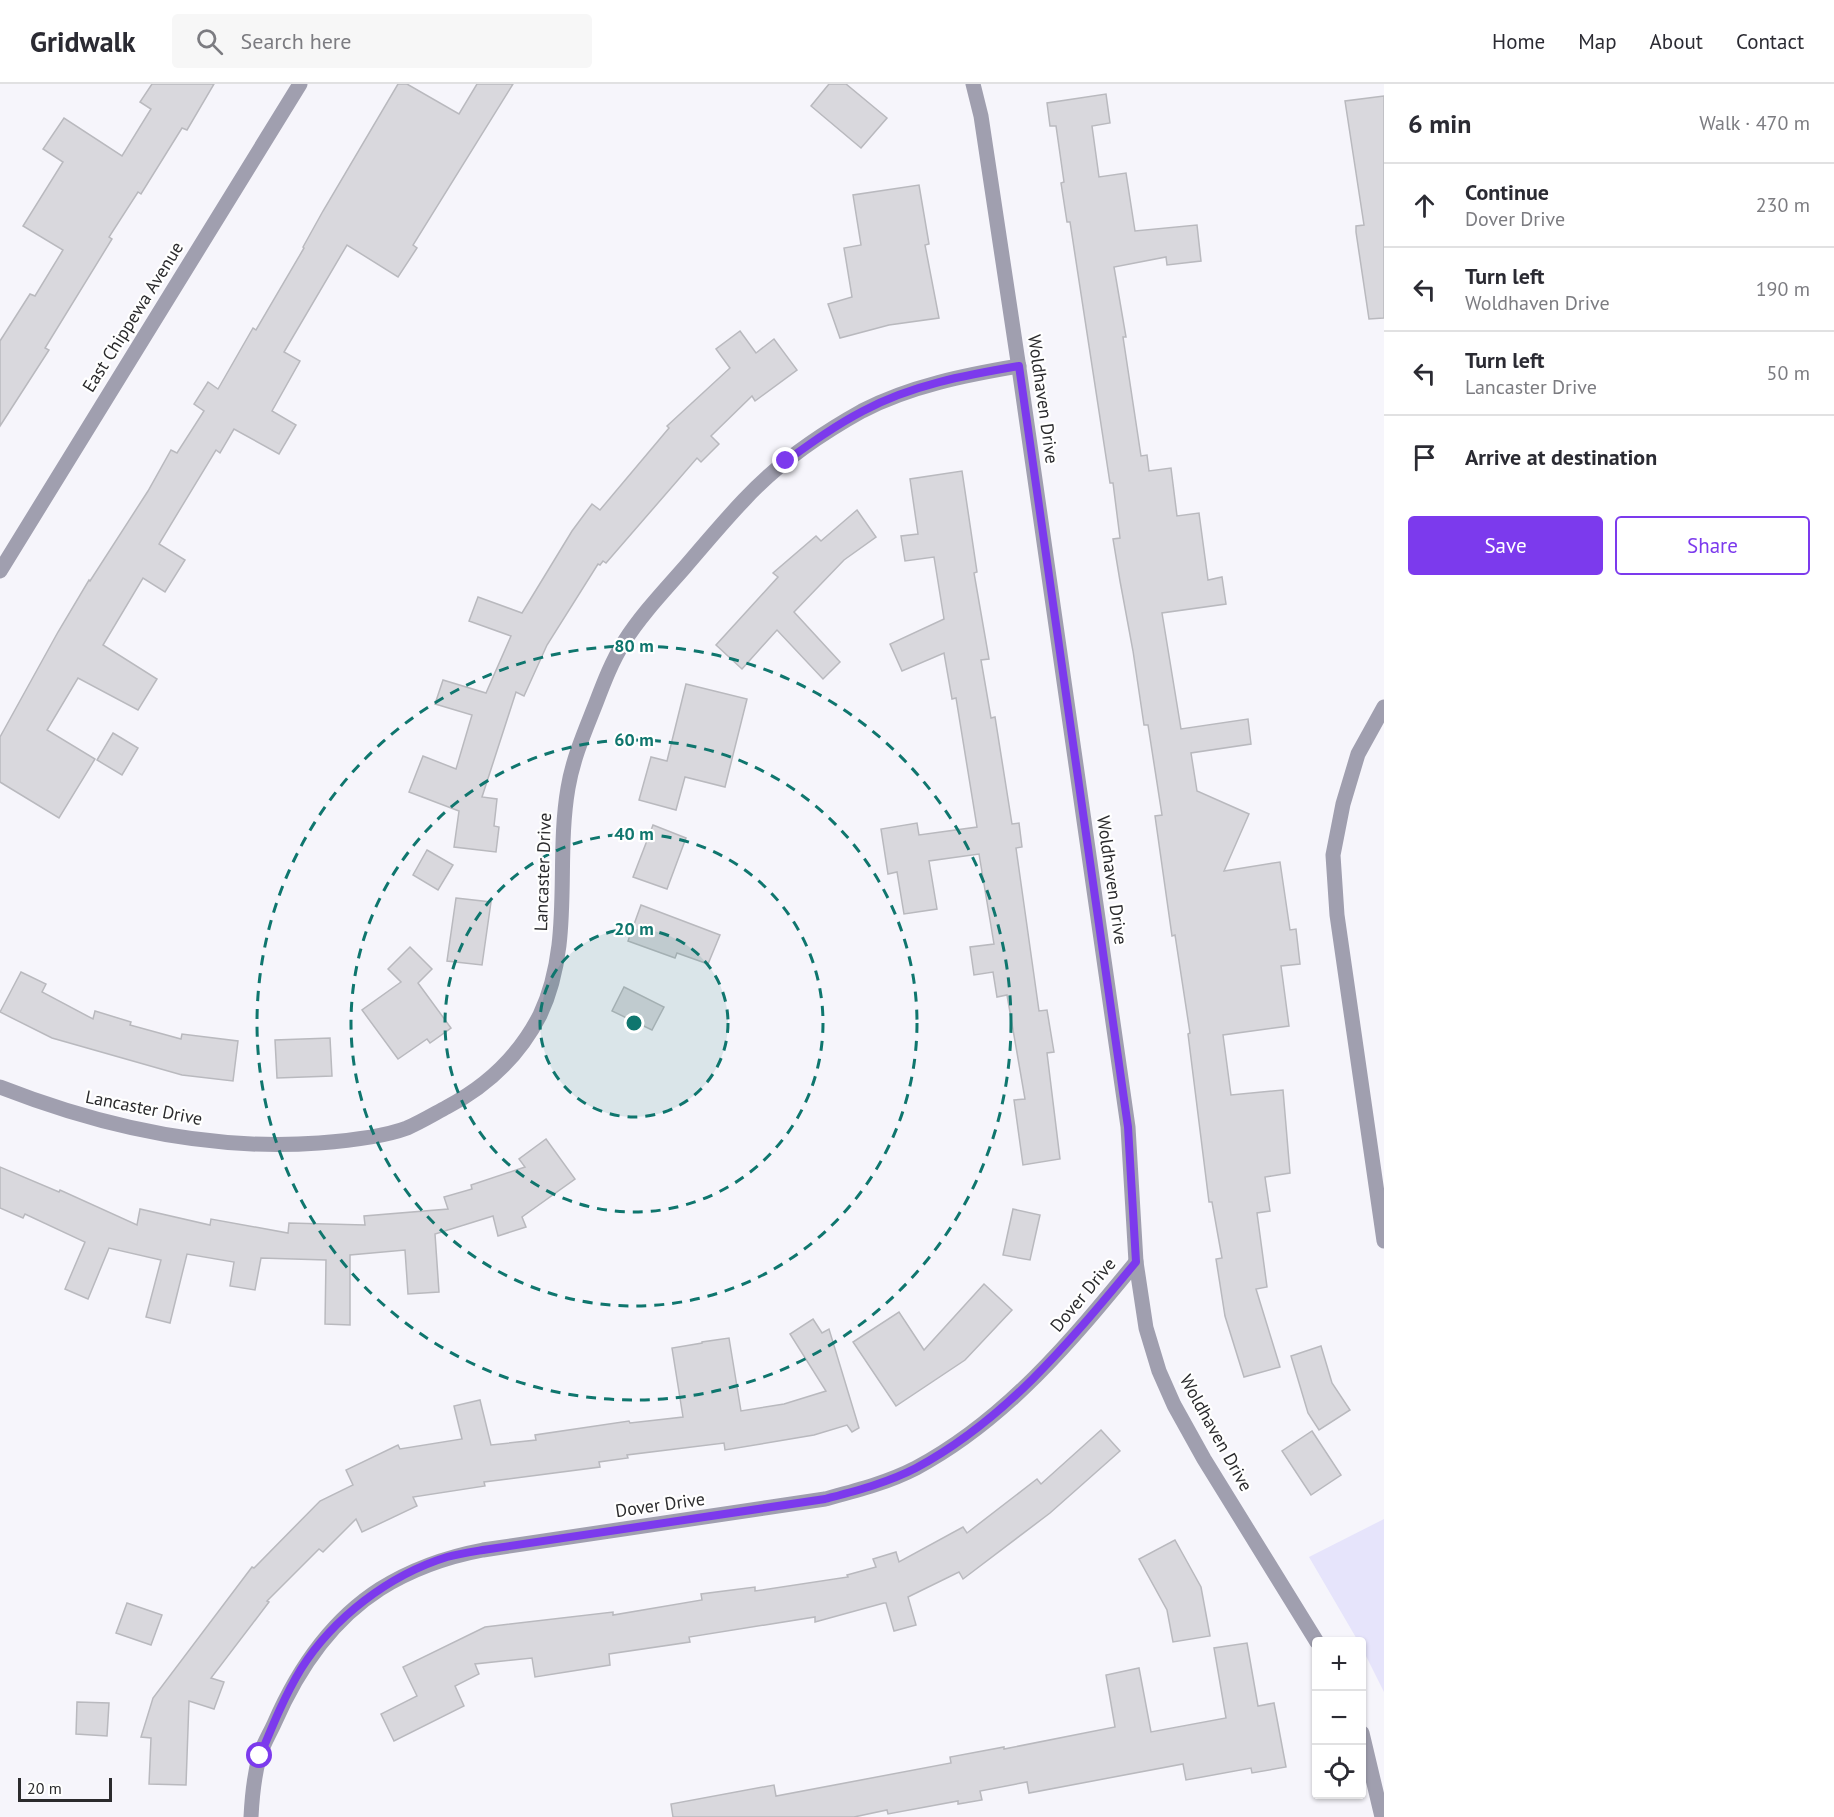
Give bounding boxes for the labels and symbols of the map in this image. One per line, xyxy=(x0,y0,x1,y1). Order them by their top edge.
street label: East Chippewa Avenue xyxy=(77,237,188,396)
street label: Woldhaven Drive xyxy=(1023,333,1064,465)
route end xyxy=(772,447,798,473)
text: 80 m xyxy=(614,634,654,657)
text: 60 m xyxy=(614,728,654,751)
street label: Lancaster Drive xyxy=(529,812,556,932)
street label: Woldhaven Drive xyxy=(1092,814,1133,946)
text: 40 m xyxy=(614,822,654,845)
text: 20 m xyxy=(614,917,654,940)
centre of rings xyxy=(624,1013,644,1033)
street label: Lancaster Drive xyxy=(84,1085,205,1130)
street label: Dover Drive xyxy=(1045,1253,1120,1337)
street label: Woldhaven Drive xyxy=(1175,1370,1258,1495)
street label: Dover Drive xyxy=(614,1487,706,1522)
route start xyxy=(246,1742,272,1768)
scale bar xyxy=(18,1775,112,1802)

